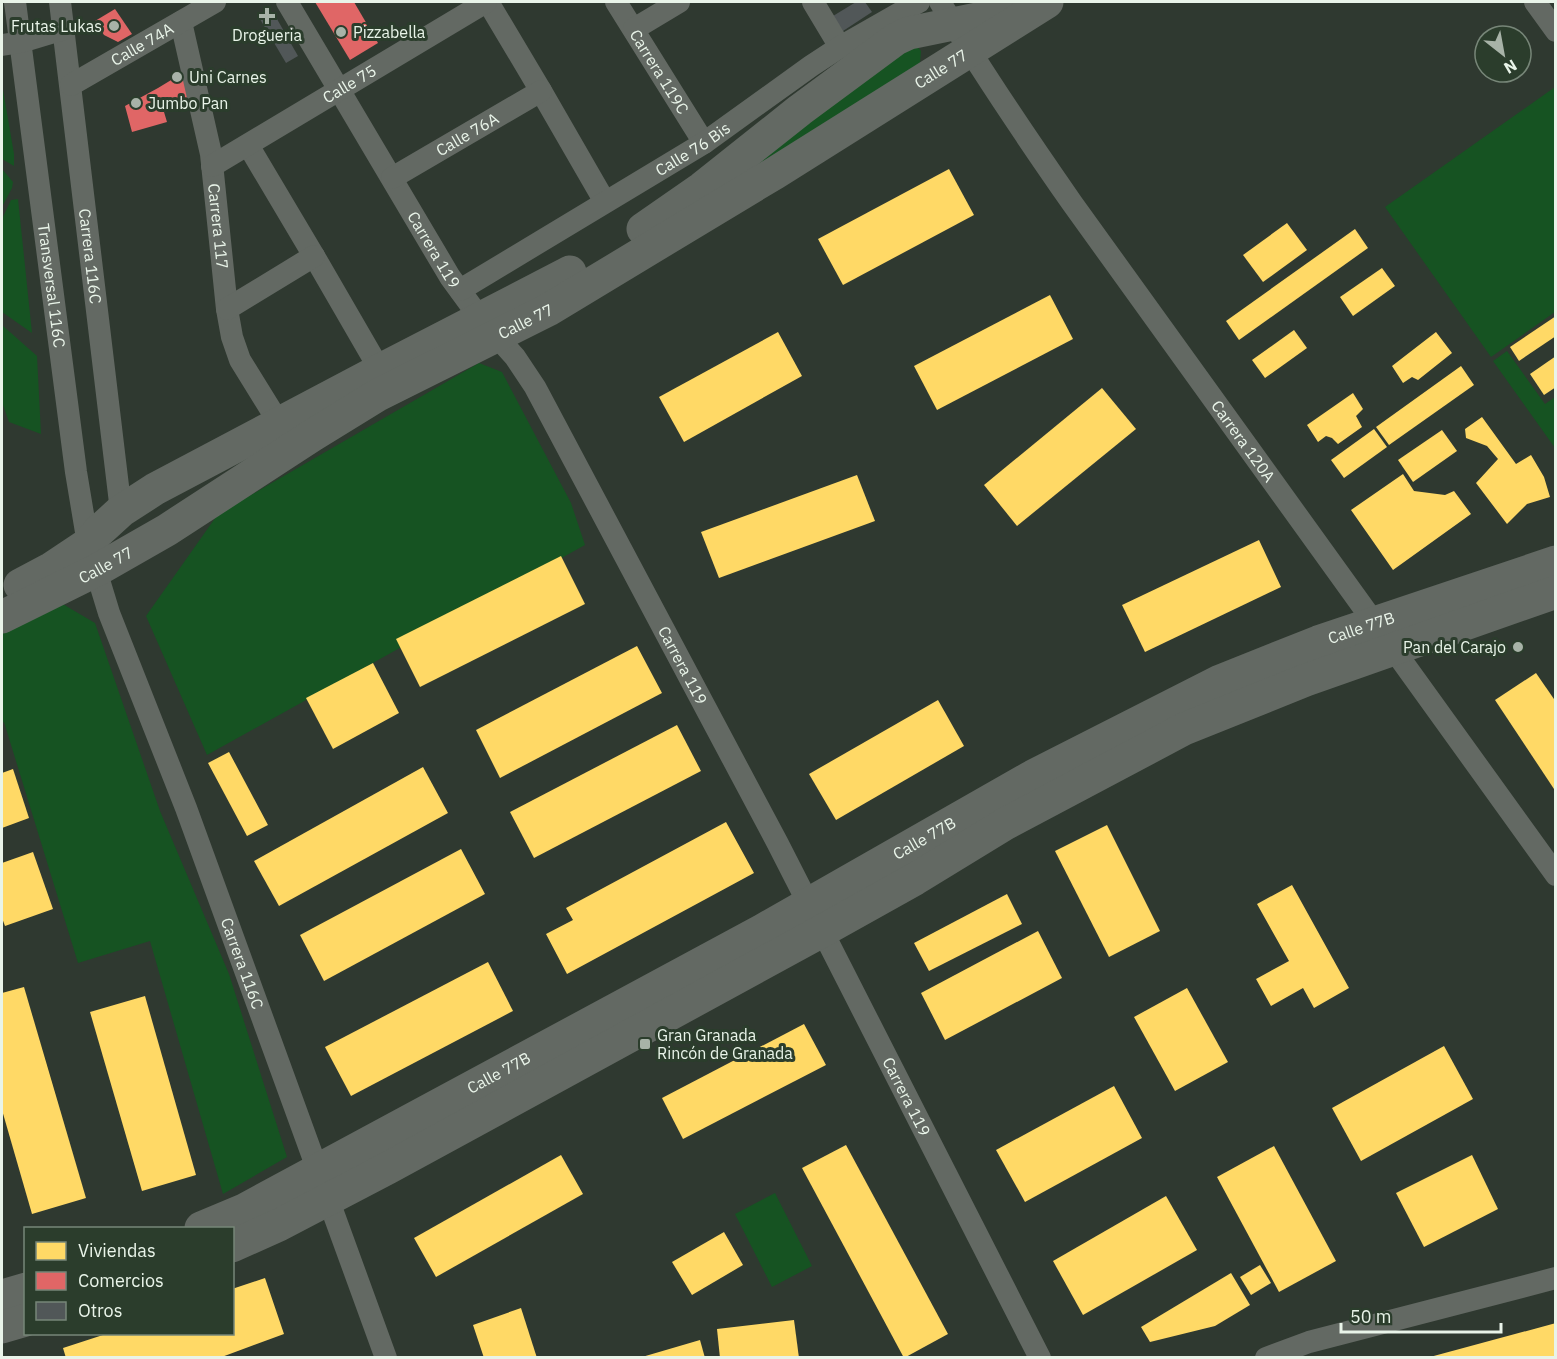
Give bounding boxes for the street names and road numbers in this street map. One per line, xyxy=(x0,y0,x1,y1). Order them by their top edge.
street label: Calle 74A xyxy=(107,18,177,70)
street label: Carrera 119C xyxy=(626,26,693,118)
street label: Calle 77 xyxy=(910,45,971,93)
street label: Calle 75 xyxy=(319,60,380,108)
street label: Calle 76A xyxy=(432,108,502,160)
street label: Calle 76 Bis xyxy=(651,118,734,180)
street label: Carrera 117 xyxy=(204,182,233,270)
street label: Carrera 116C xyxy=(75,207,106,305)
street label: Carrera 119 xyxy=(403,208,465,292)
street label: Transversal 116C xyxy=(34,222,70,349)
street label: Calle 77 xyxy=(495,299,556,343)
street label: Carrera 120A xyxy=(1207,396,1280,486)
street label: Calle 77 xyxy=(75,542,136,588)
street label: Calle 77B xyxy=(1325,607,1397,648)
street label: Carrera 119 xyxy=(654,623,712,708)
street label: Calle 77B xyxy=(889,812,959,864)
street label: Carrera 116C xyxy=(217,915,268,1012)
street label: Calle 77B xyxy=(463,1047,534,1098)
street label: Carrera 119 xyxy=(878,1054,935,1139)

